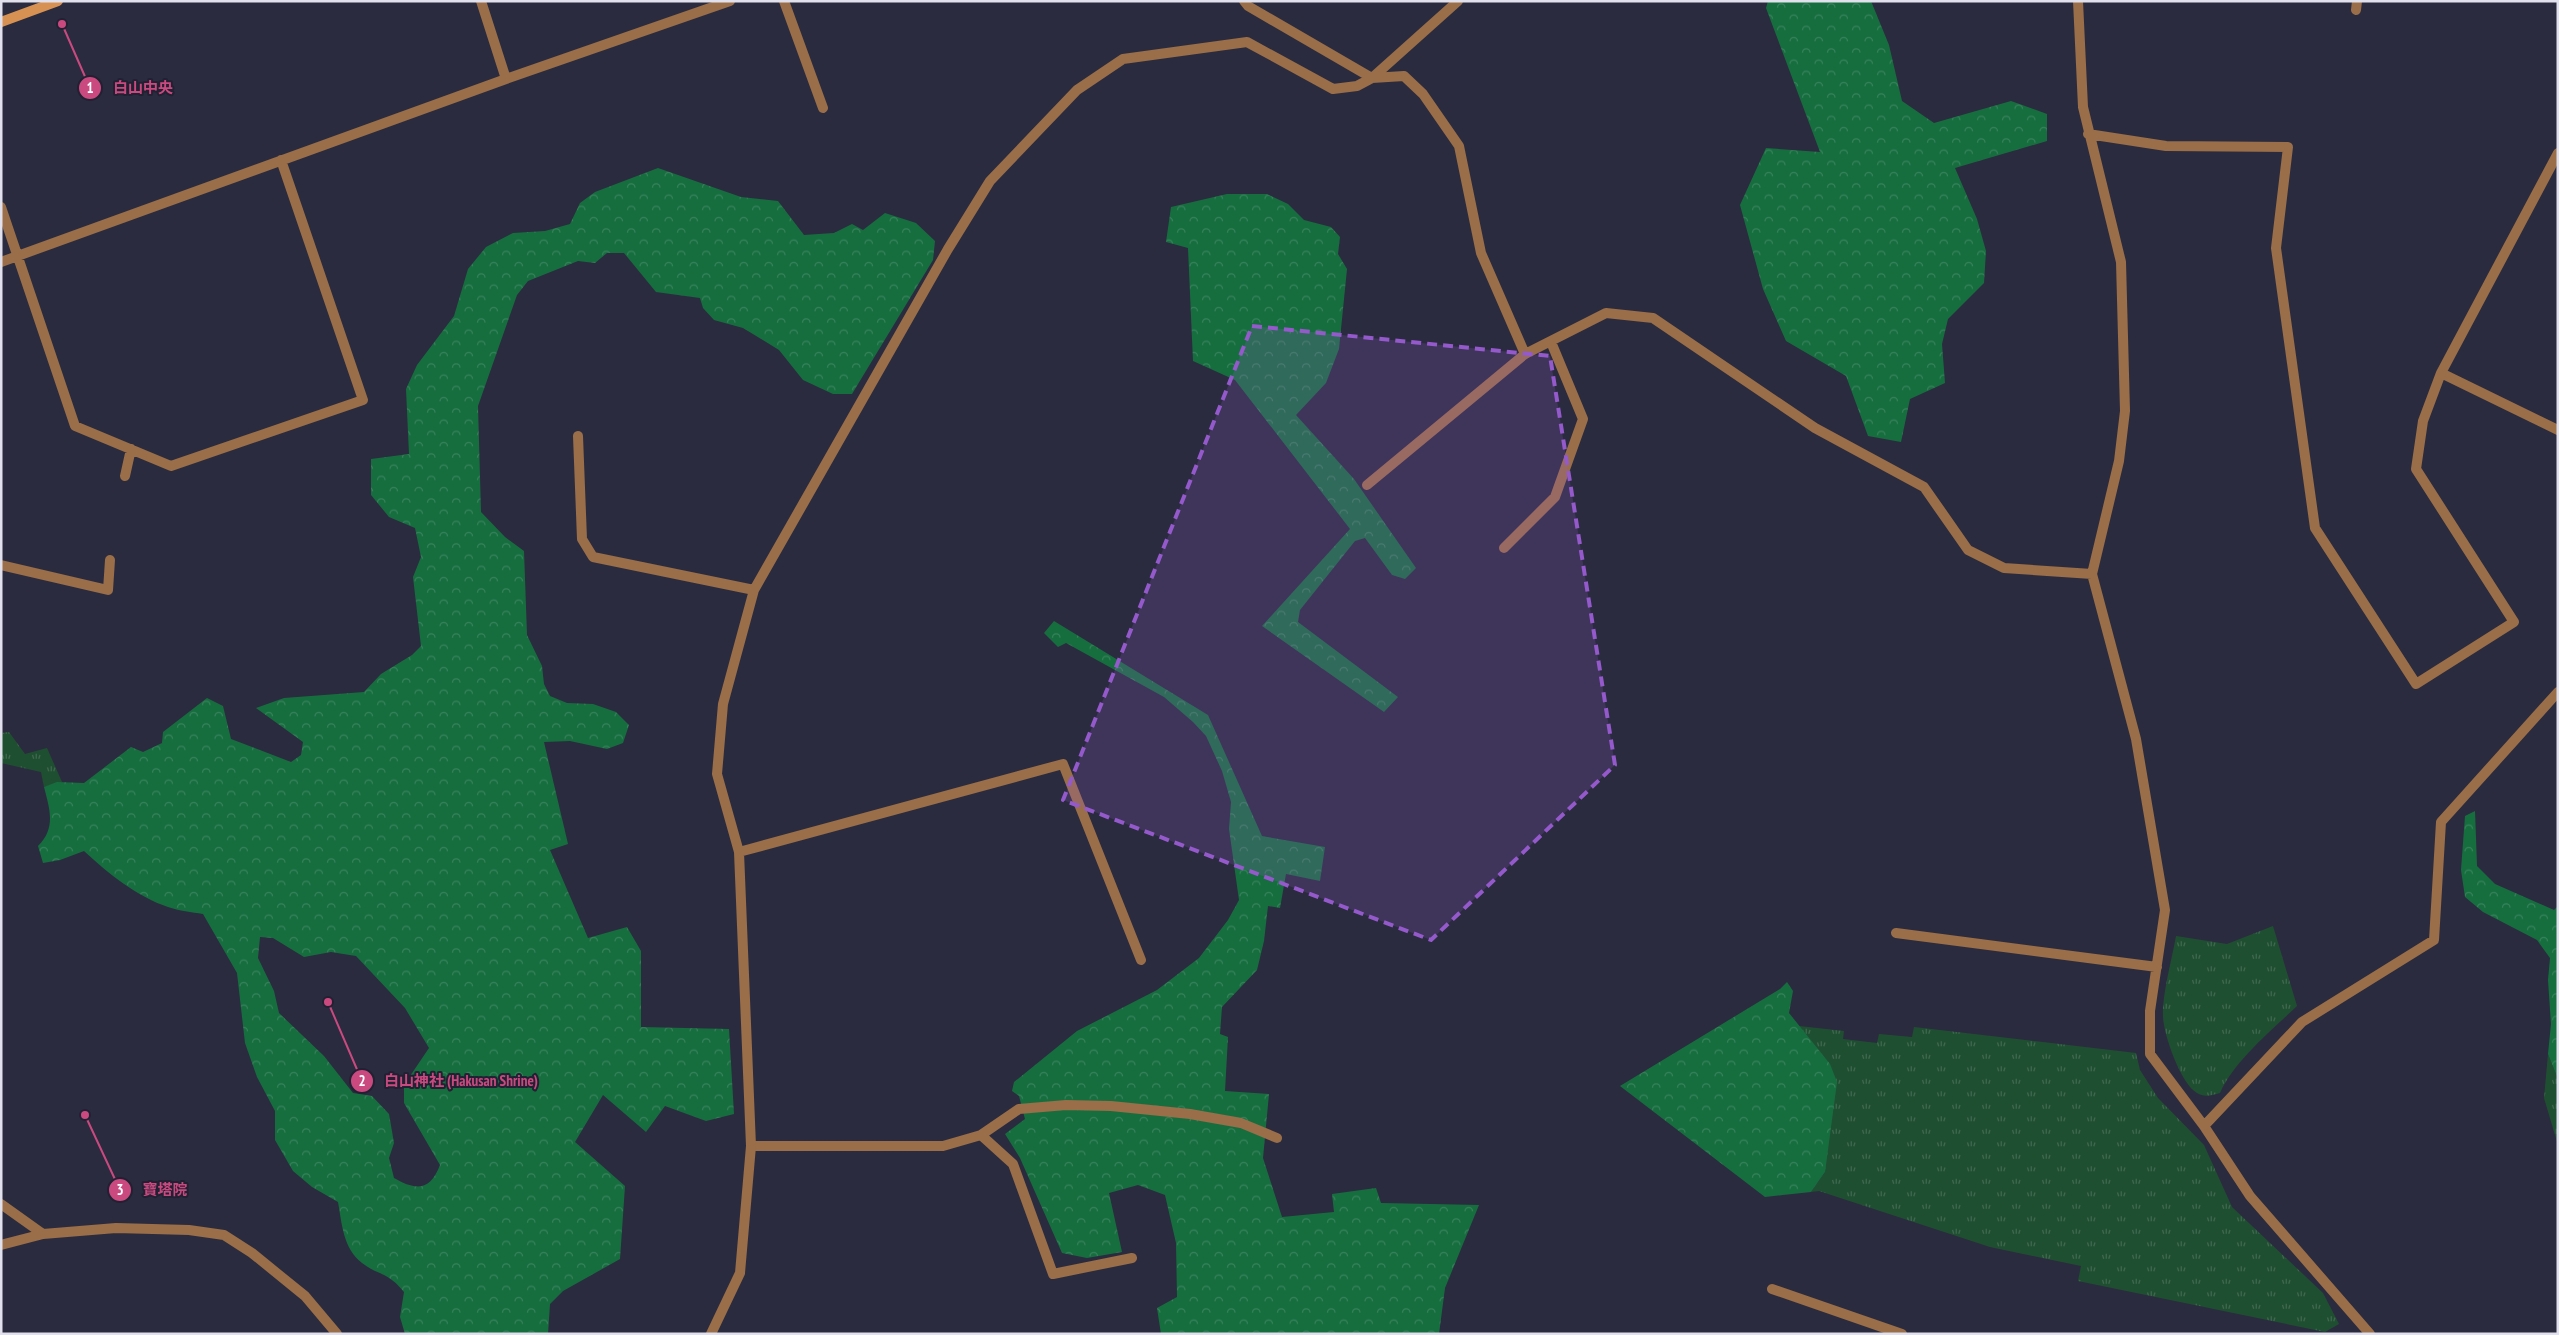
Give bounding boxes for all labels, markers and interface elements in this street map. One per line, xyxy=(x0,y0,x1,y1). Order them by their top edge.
callout: 白山中央 xyxy=(78,73,183,103)
text: 1 xyxy=(86,78,94,97)
text: 白山中央 xyxy=(113,78,173,97)
callout: 白山神社 (Hakusan Shrine) xyxy=(350,1066,548,1096)
text: 2 xyxy=(358,1071,366,1090)
text: 白山神社 (Hakusan Shrine) xyxy=(384,1071,538,1090)
callout: 寶塔院 xyxy=(107,1175,197,1205)
text: 3 xyxy=(116,1180,124,1199)
text: 寶塔院 xyxy=(142,1180,188,1199)

